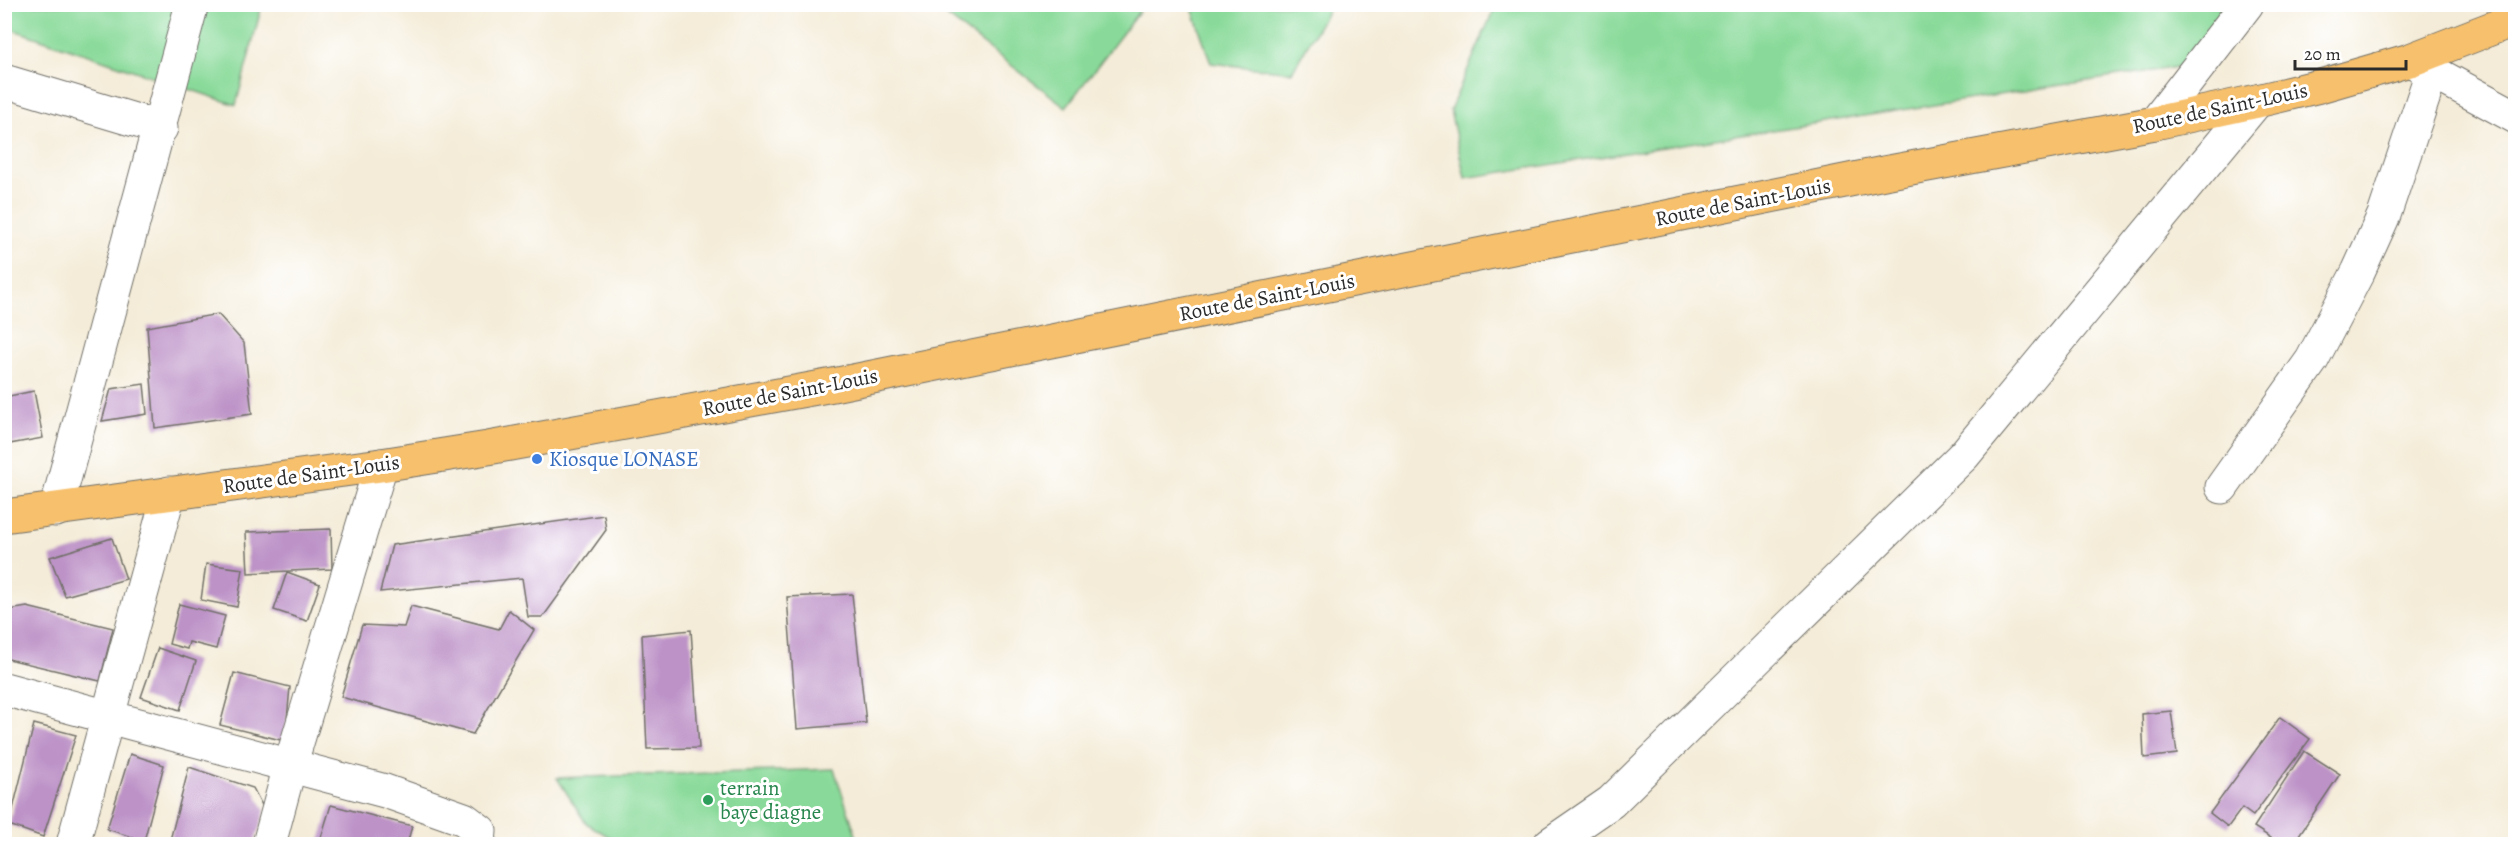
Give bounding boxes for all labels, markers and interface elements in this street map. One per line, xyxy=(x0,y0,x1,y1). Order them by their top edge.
scale bar xyxy=(2295,33,2406,71)
text: 20 m xyxy=(2304,42,2341,66)
street label: Route de Saint-Louis xyxy=(2130,76,2310,140)
street label: Route de Saint-Louis xyxy=(1653,171,1833,233)
street label: Route de Saint-Louis xyxy=(1177,266,1357,328)
street label: Route de Saint-Louis xyxy=(700,361,880,423)
place label: Kiosque LONASE xyxy=(549,445,699,473)
street label: Route de Saint-Louis xyxy=(221,448,401,500)
marker: Kiosque LONASE xyxy=(530,452,544,466)
place label: terrain baye diagne xyxy=(720,774,821,826)
marker: terrain baye diagne xyxy=(701,793,715,807)

